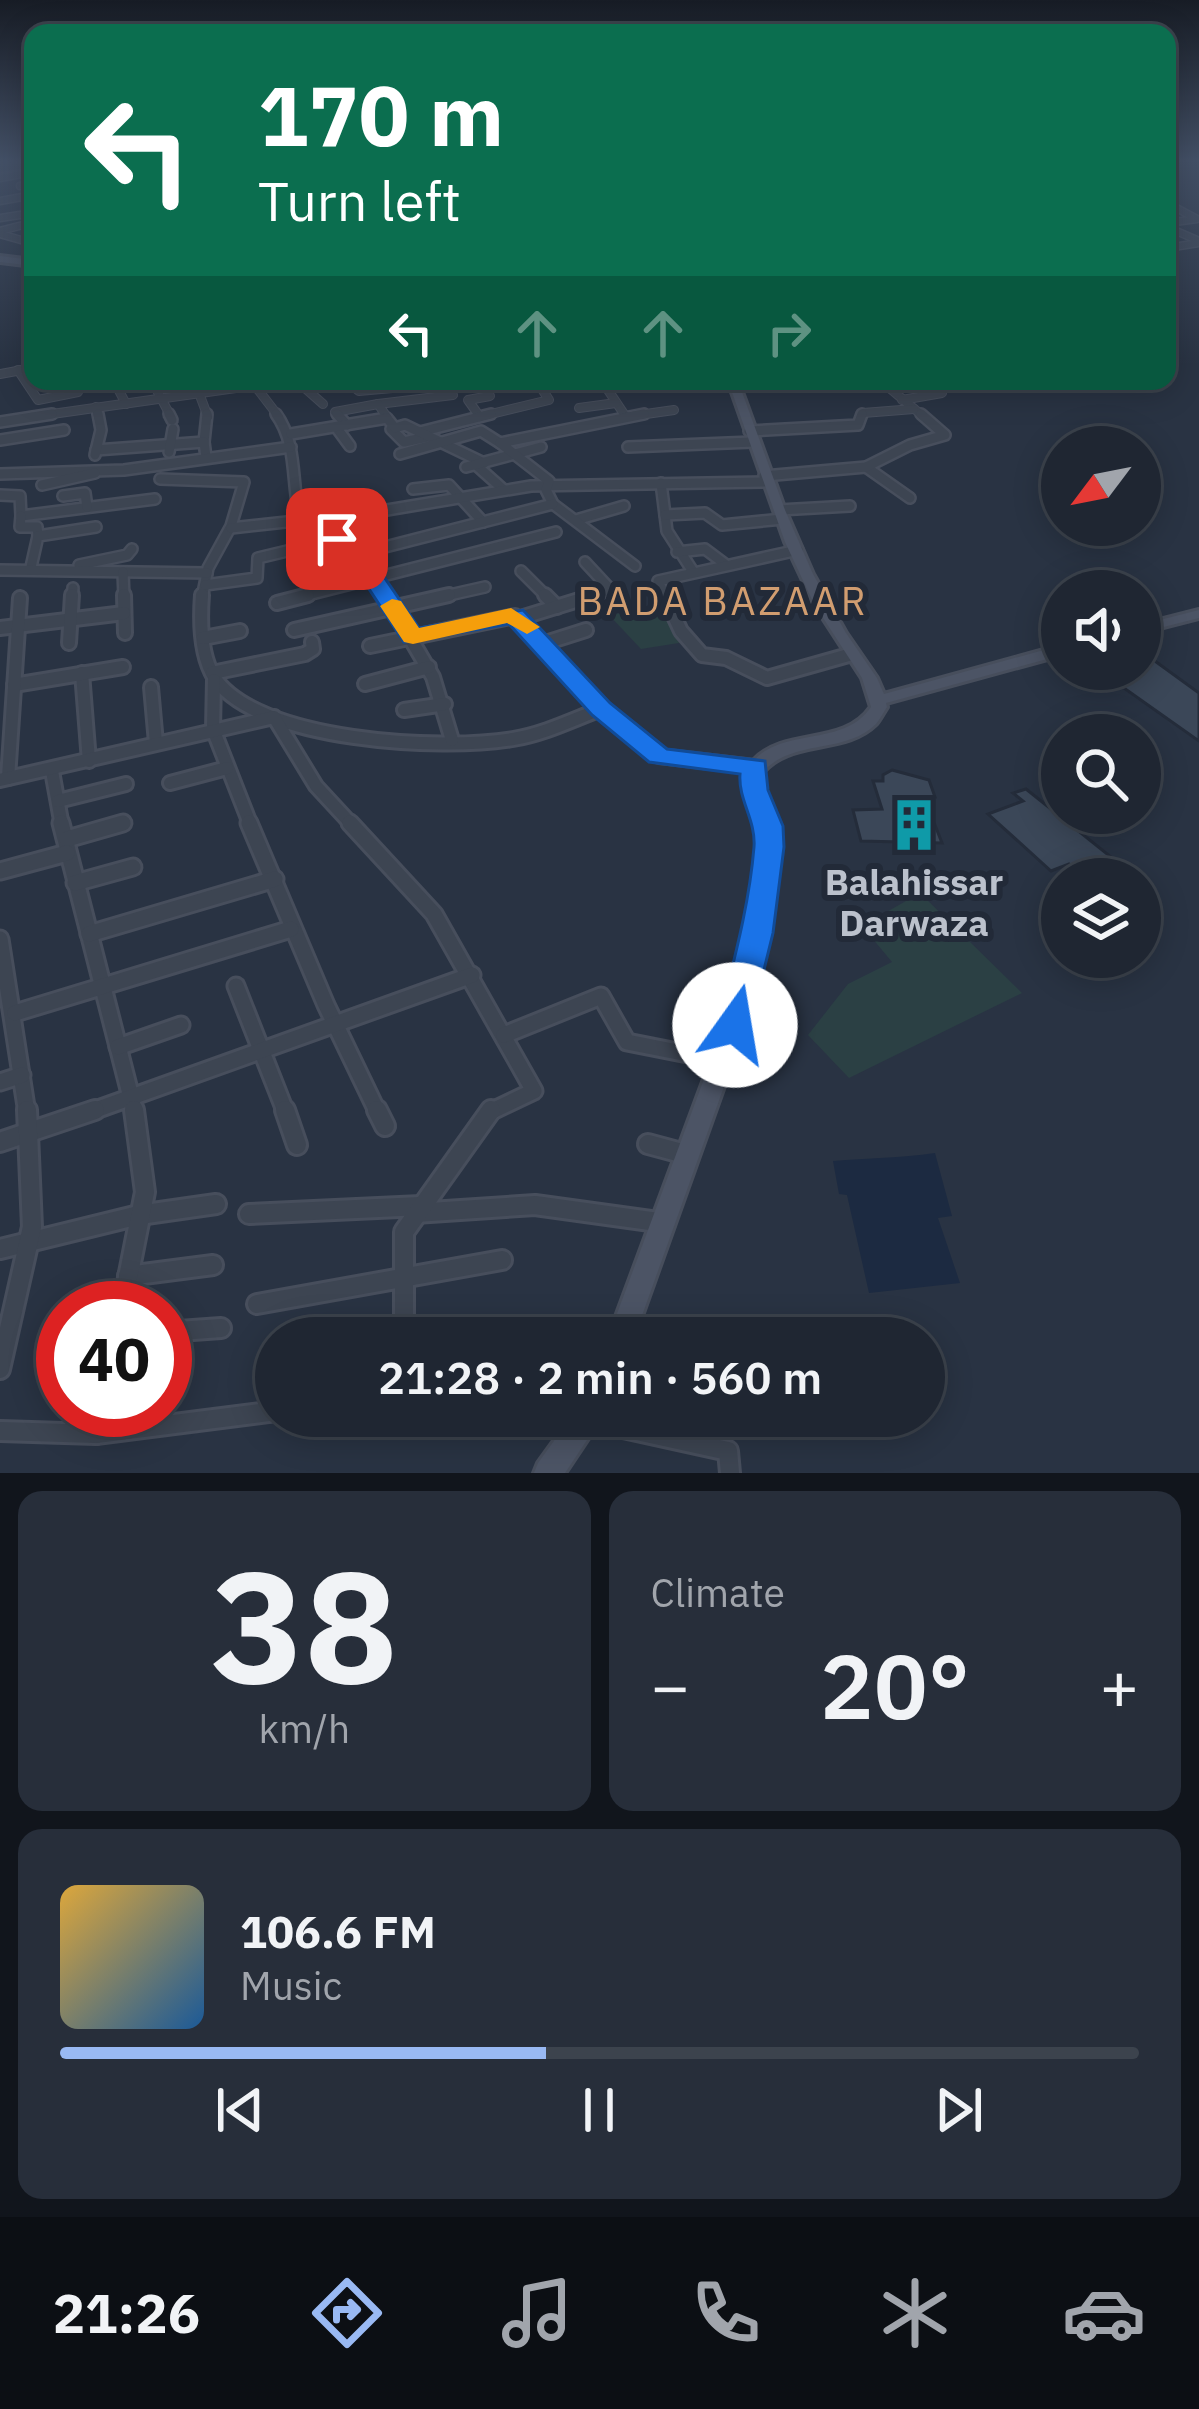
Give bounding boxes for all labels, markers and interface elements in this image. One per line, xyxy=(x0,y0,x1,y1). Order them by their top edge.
text: 170 m xyxy=(258,60,504,169)
icon: left xyxy=(60,72,216,228)
text: Turn left xyxy=(258,166,461,236)
icon: left xyxy=(378,300,444,366)
icon: ahead xyxy=(504,300,570,366)
icon: ahead xyxy=(630,300,696,366)
icon: right xyxy=(756,300,822,366)
north arrow xyxy=(1041,426,1161,546)
map controls xyxy=(1041,426,1161,978)
pin xyxy=(286,488,388,590)
icon: arrive xyxy=(304,506,370,572)
button: sound xyxy=(1041,570,1161,690)
district label: BADA BAZAAR xyxy=(577,575,869,626)
button: search xyxy=(1041,714,1161,834)
building icon: Balahissar Darwaza xyxy=(885,796,943,854)
place label: Balahissar Darwaza xyxy=(825,858,1003,946)
button: layers xyxy=(1041,858,1161,978)
position arrow xyxy=(672,962,798,1088)
speed limit sign: 40 xyxy=(36,1281,192,1437)
text: 21:28 · 2 min · 560 m xyxy=(378,1348,822,1406)
text: 38 xyxy=(211,1523,398,1726)
text: Climate xyxy=(651,1567,785,1618)
text: 20° xyxy=(820,1627,970,1744)
text: − xyxy=(651,1642,690,1728)
text: + xyxy=(1099,1642,1139,1728)
text: km/h xyxy=(258,1703,350,1754)
text: 106.6 FM xyxy=(240,1902,436,1960)
text: Music xyxy=(240,1960,342,2011)
icon: previous xyxy=(207,2077,273,2143)
icon: pause xyxy=(566,2077,632,2143)
icon: next xyxy=(926,2077,992,2143)
icon: directions xyxy=(305,2271,389,2355)
icon: music xyxy=(495,2271,579,2355)
icon: phone xyxy=(684,2271,768,2355)
icon: climate xyxy=(873,2271,957,2355)
icon: car xyxy=(1062,2271,1146,2355)
text: 21:26 xyxy=(53,2278,200,2348)

